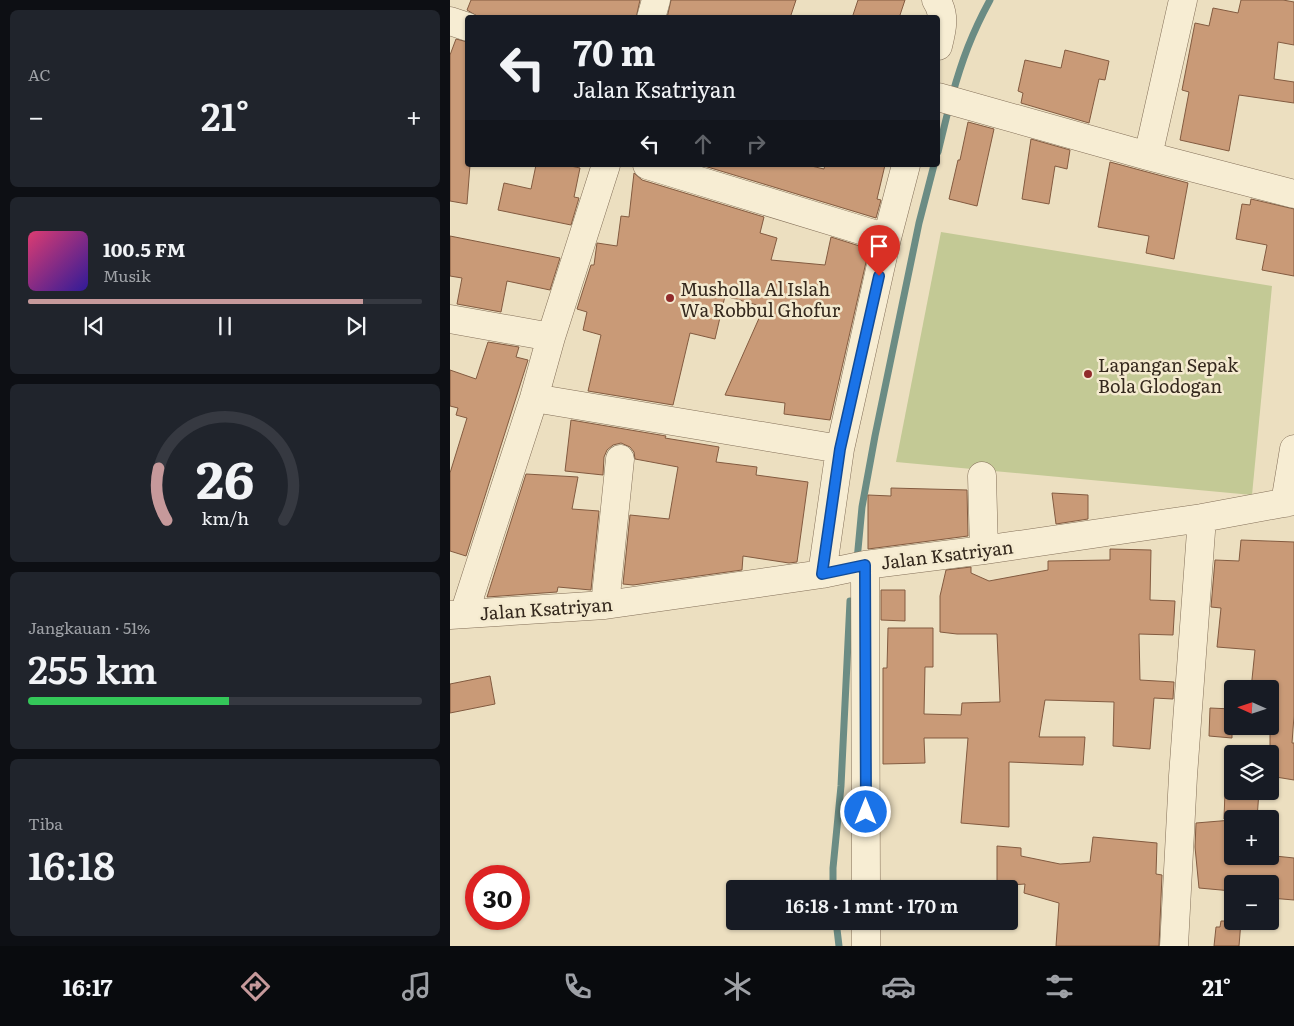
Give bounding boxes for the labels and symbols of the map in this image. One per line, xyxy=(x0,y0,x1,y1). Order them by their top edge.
pin xyxy=(858,225,900,276)
place label: Musholla Al Islah Wa Robbul Ghofur xyxy=(680,275,841,323)
marker: Musholla Al Islah Wa Robbul Ghofur xyxy=(664,292,676,304)
place label: Lapangan Sepak Bola Glodogan xyxy=(1098,351,1239,399)
marker: Lapangan Sepak Bola Glodogan xyxy=(1082,368,1094,380)
street label: Jalan Ksatriyan xyxy=(879,532,1015,576)
street label: Jalan Ksatriyan xyxy=(479,590,614,626)
north arrow xyxy=(1224,680,1279,735)
position arrow xyxy=(839,785,891,837)
speed limit sign: 30 xyxy=(465,865,530,930)

